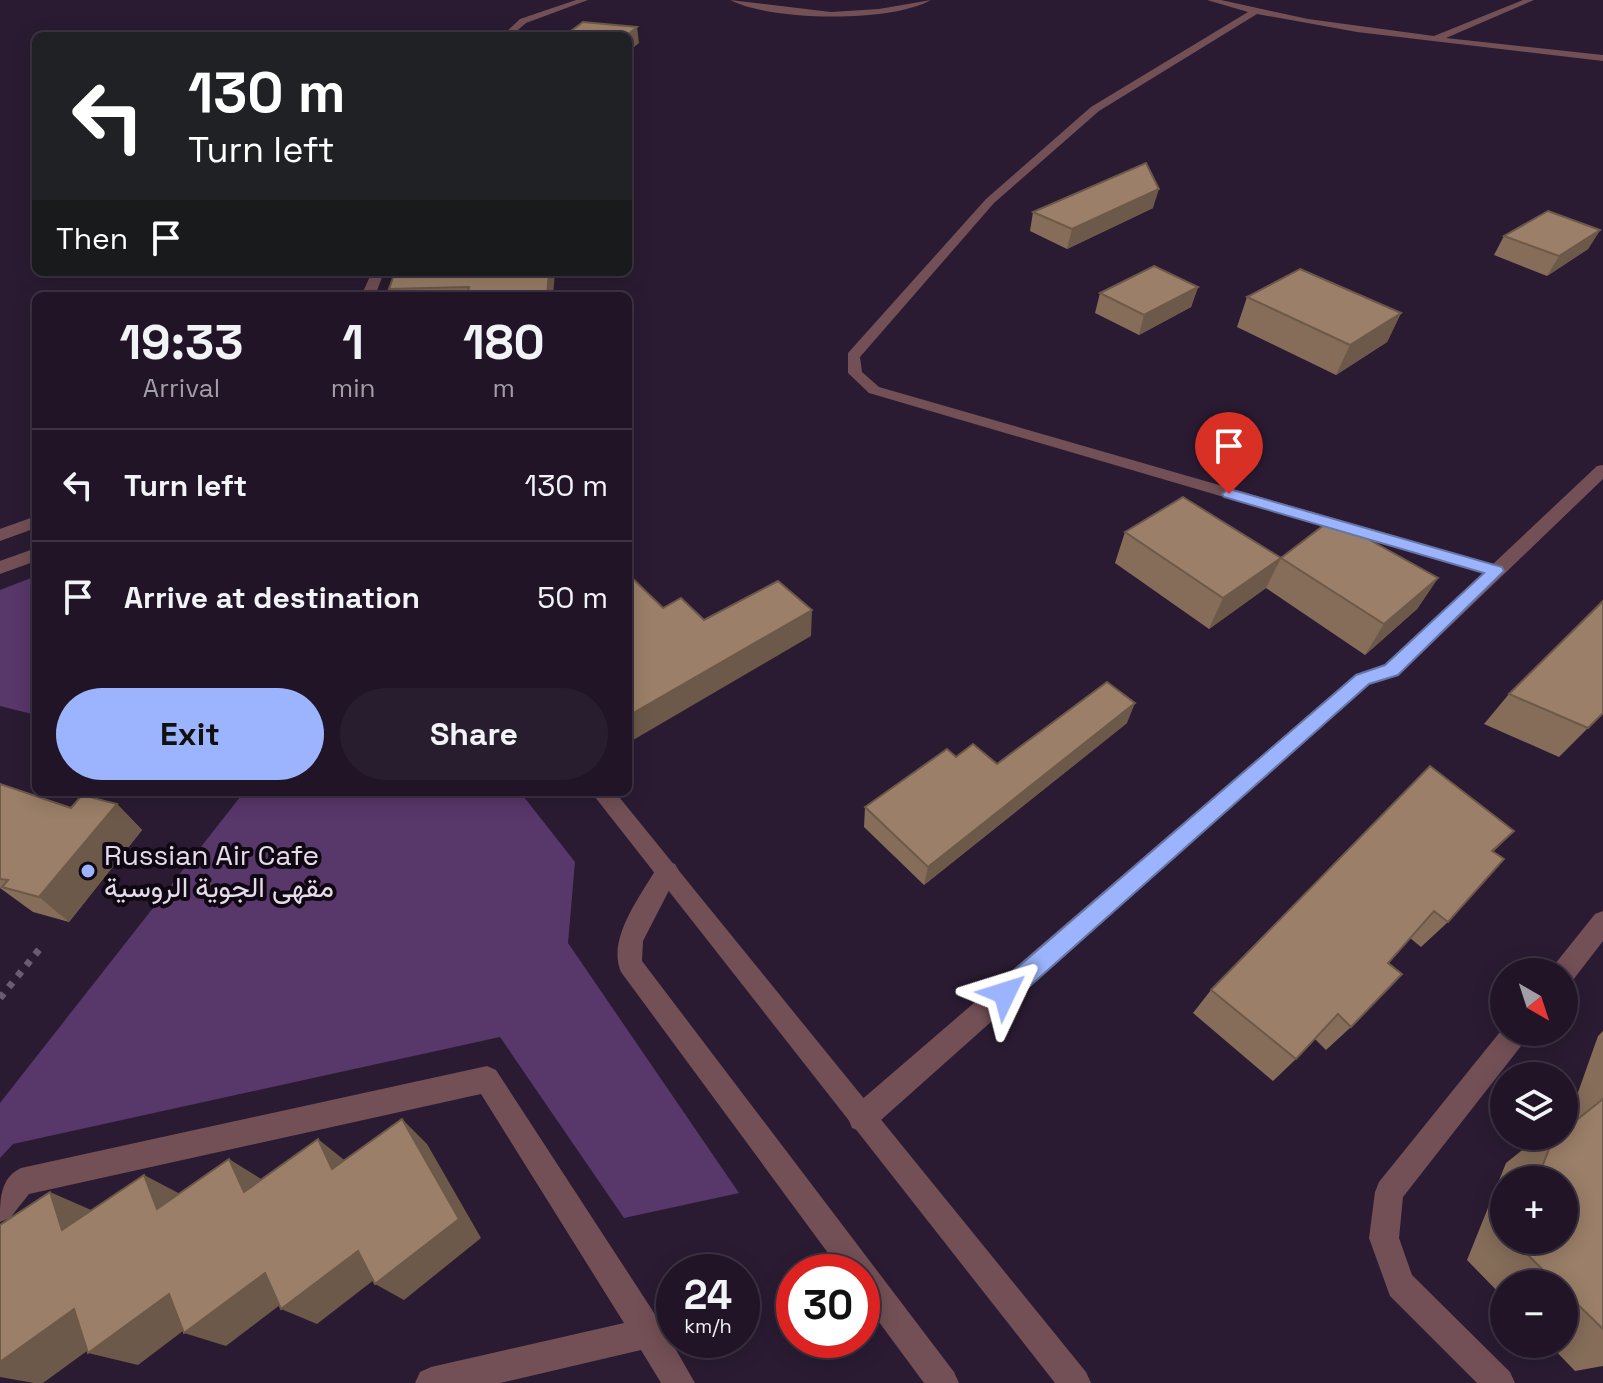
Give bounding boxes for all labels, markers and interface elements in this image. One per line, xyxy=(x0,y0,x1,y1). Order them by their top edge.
text: 130 m xyxy=(188,57,346,128)
icon: left xyxy=(56,64,160,168)
text: Turn left xyxy=(188,127,335,173)
icon: arrive xyxy=(144,216,188,260)
text: Then xyxy=(56,219,128,258)
text: 19:33 xyxy=(119,312,243,373)
text: 1 xyxy=(342,312,364,373)
text: 180 xyxy=(463,312,545,373)
text: Arrival xyxy=(143,371,220,405)
text: min xyxy=(331,371,376,405)
text: m xyxy=(493,371,515,405)
pin xyxy=(1195,412,1263,494)
icon: arrive xyxy=(1207,424,1251,468)
icon: left xyxy=(56,463,100,507)
text: Turn left xyxy=(124,466,247,505)
text: 130 m xyxy=(525,466,608,505)
icon: arrive xyxy=(56,575,100,619)
text: Arrive at destination xyxy=(124,578,420,617)
text: 50 m xyxy=(537,578,608,617)
button: Exit xyxy=(56,688,324,780)
button: Share xyxy=(340,688,608,780)
place label: Russian Air Cafe مقهى الجوية الروسية xyxy=(104,837,334,905)
marker: Russian Air Cafe مقهى الجوية الروسية xyxy=(79,862,97,880)
position arrow xyxy=(963,951,1047,1035)
north arrow xyxy=(1490,958,1578,1046)
map controls xyxy=(1490,958,1578,1358)
button: layers xyxy=(1490,1062,1578,1150)
button: + xyxy=(1490,1166,1578,1254)
speed limit sign: 30 xyxy=(776,1254,880,1358)
text: 24 xyxy=(684,1270,732,1321)
button: − xyxy=(1490,1270,1578,1358)
text: km/h xyxy=(684,1313,732,1339)

